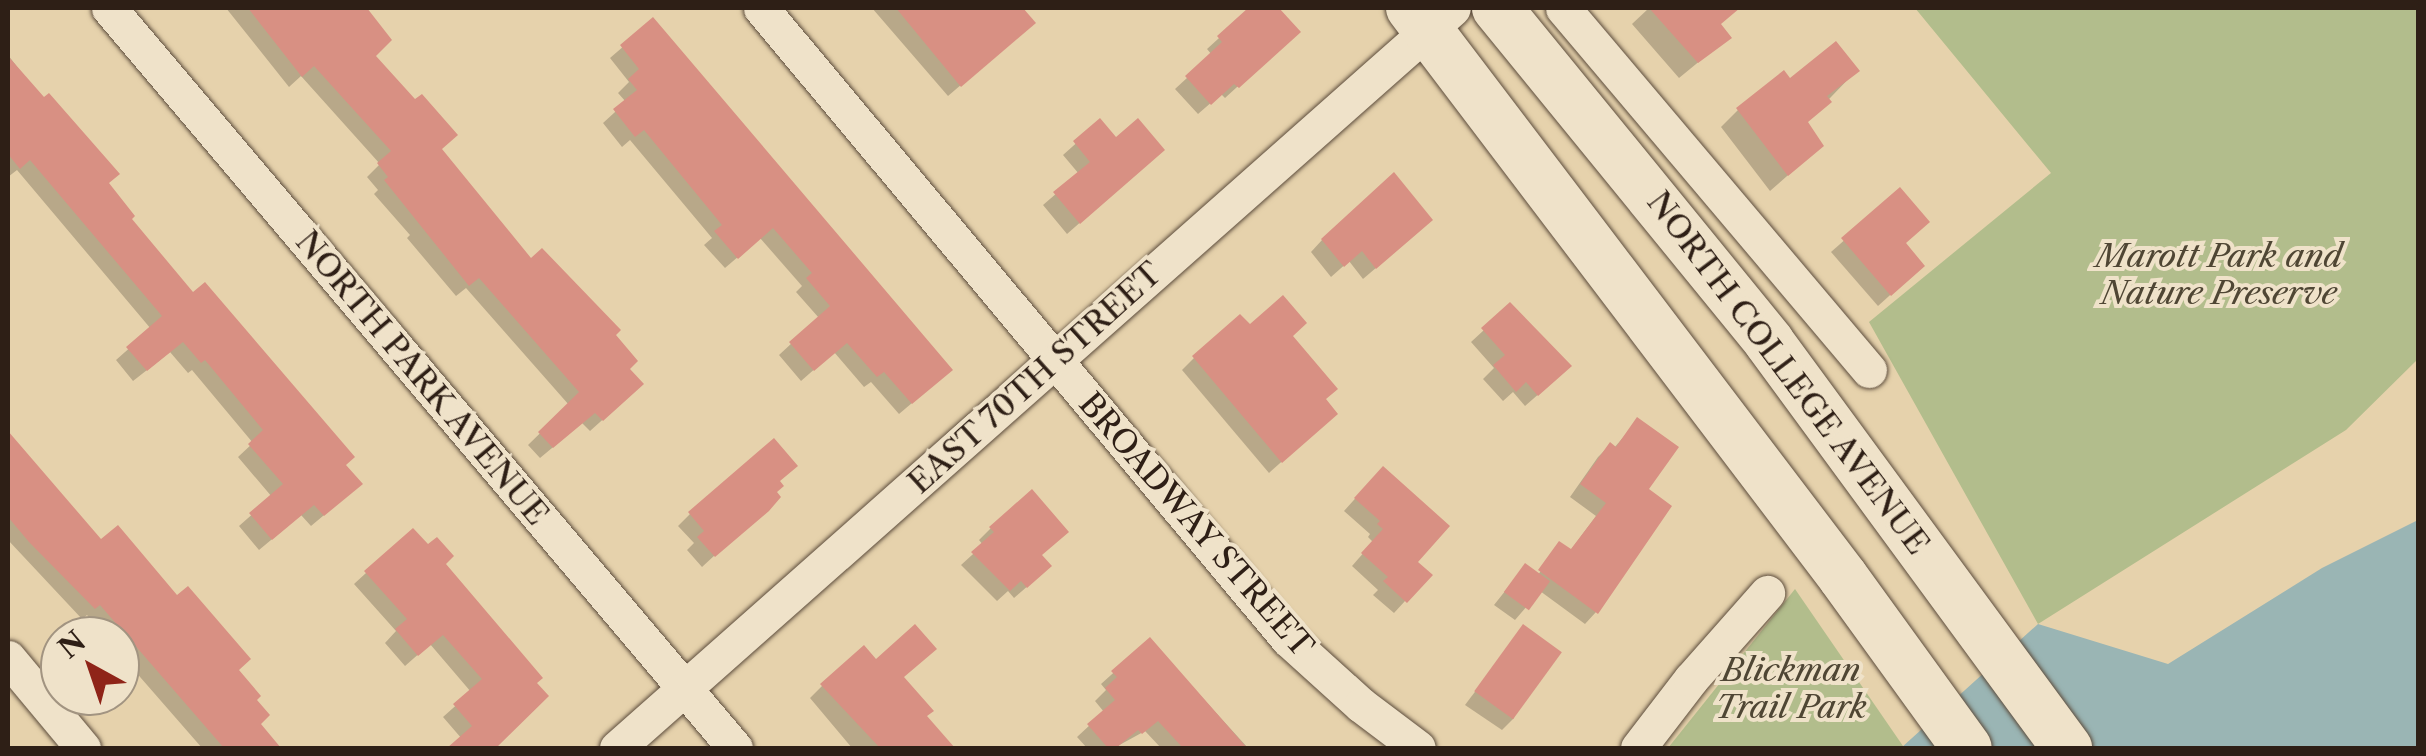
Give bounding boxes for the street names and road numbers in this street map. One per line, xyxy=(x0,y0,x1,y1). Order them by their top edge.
street label: NORTH COLLEGE AVENUE xyxy=(1639,183,1937,563)
street label: NORTH PARK AVENUE xyxy=(287,222,557,534)
street label: EAST 70TH STREET xyxy=(900,254,1170,502)
street label: BROADWAY STREET xyxy=(1070,384,1322,666)

